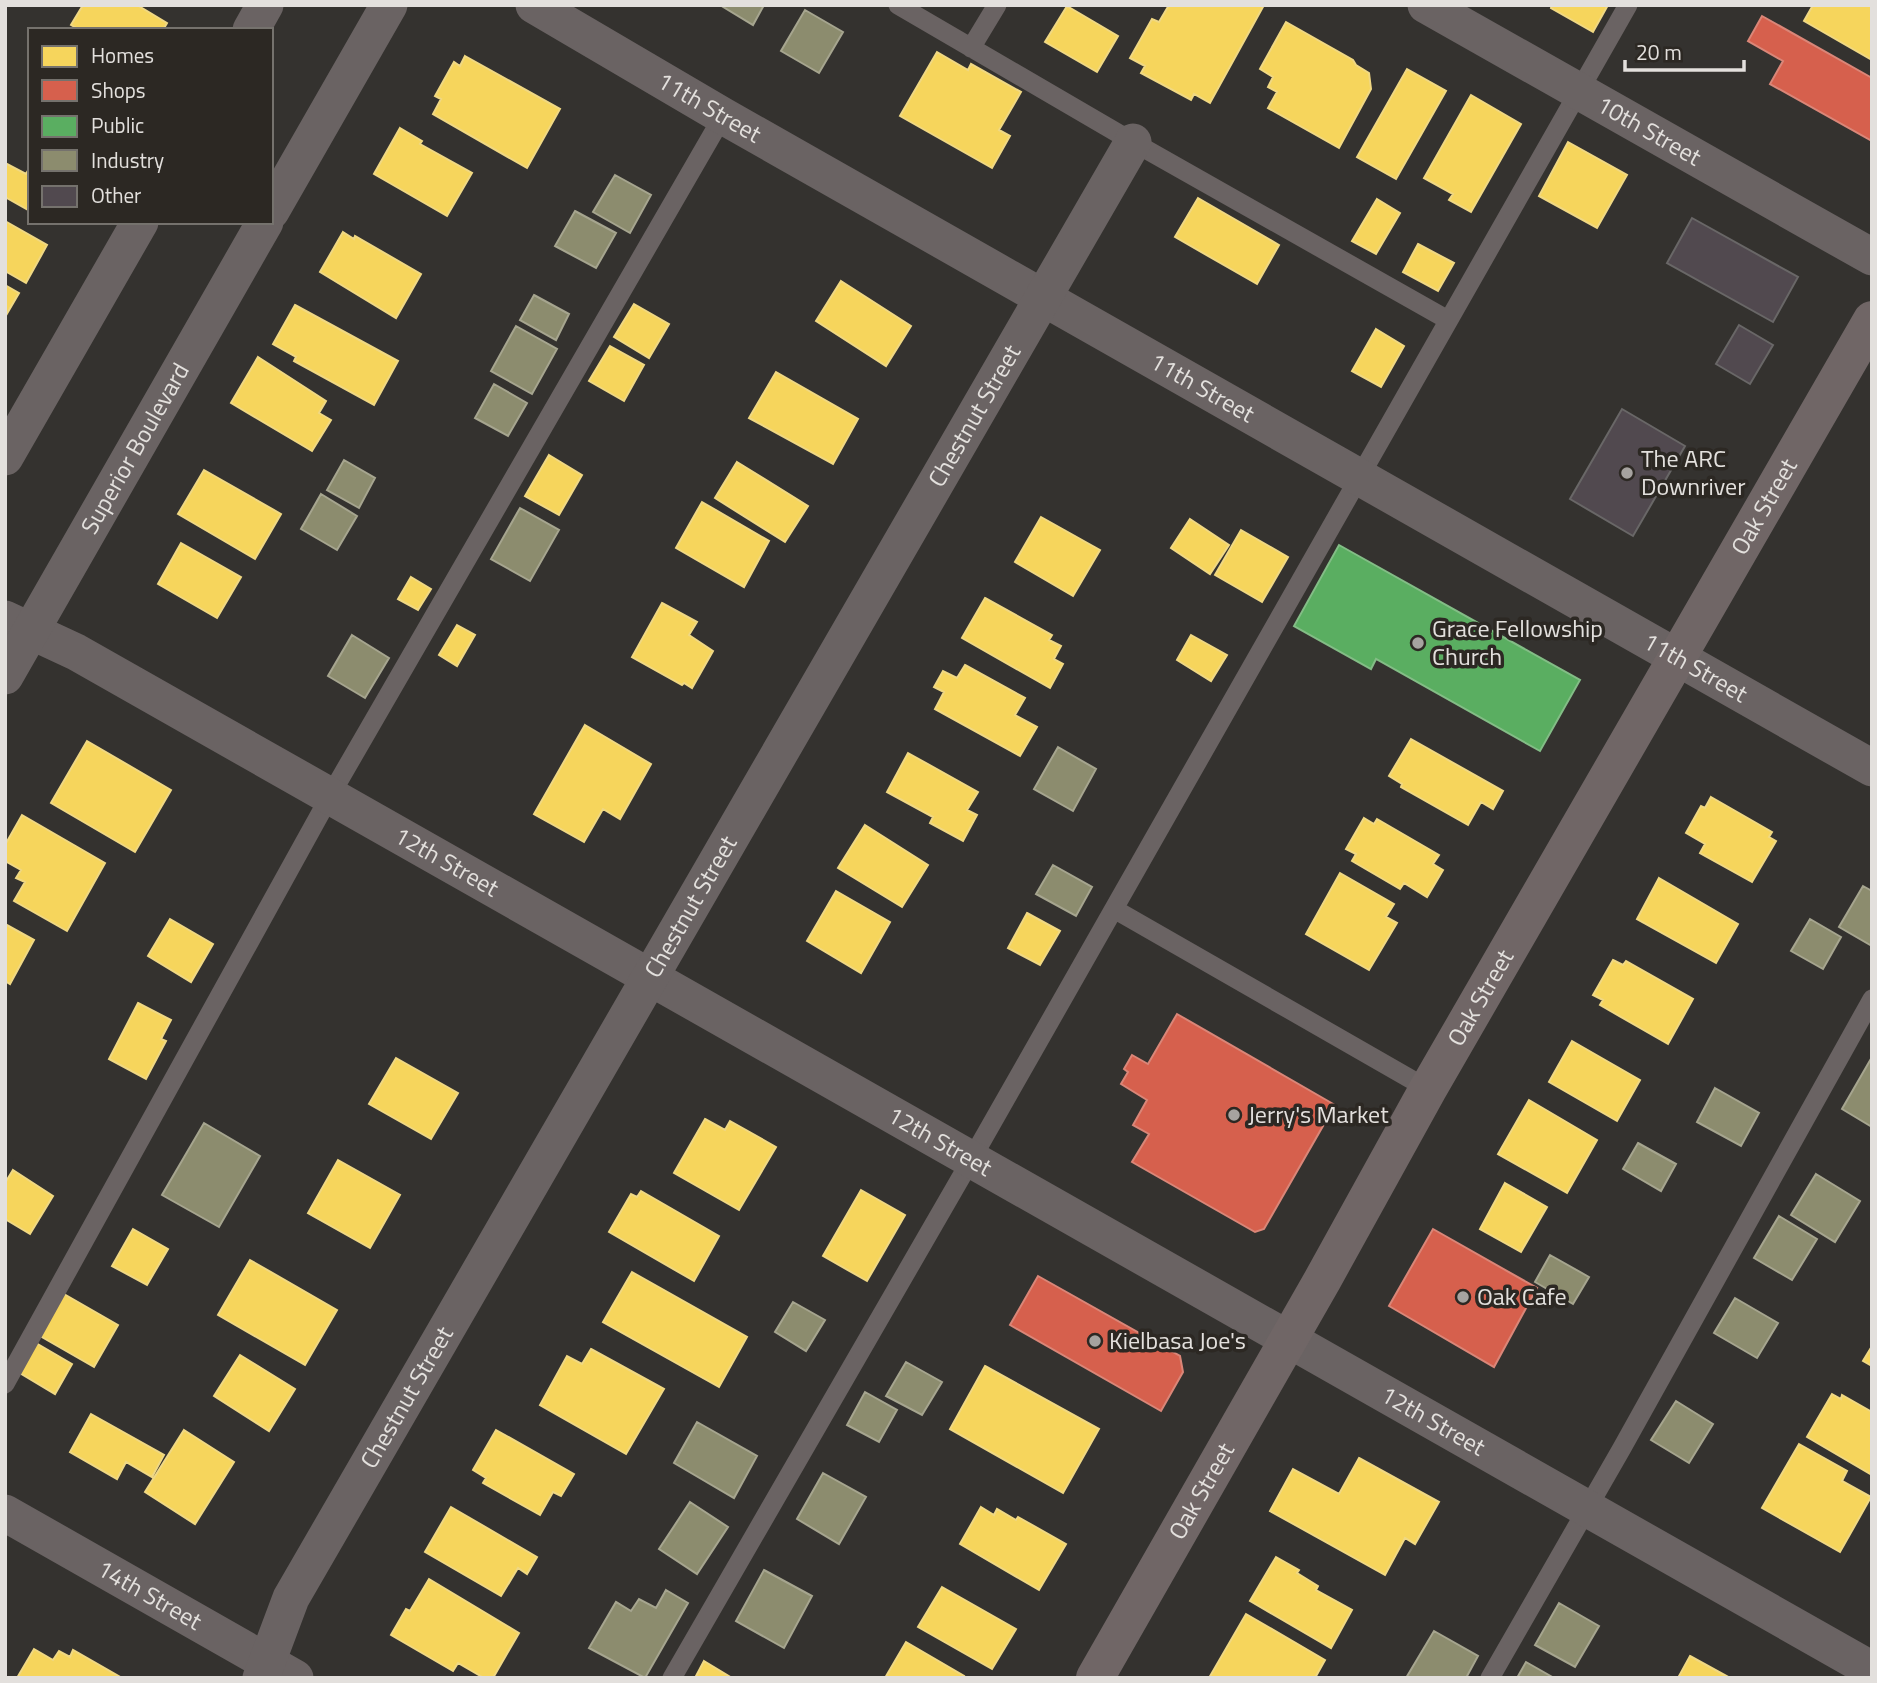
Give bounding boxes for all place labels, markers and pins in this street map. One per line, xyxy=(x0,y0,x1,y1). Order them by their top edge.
place label: The ARC Downriver xyxy=(1641,440,1746,504)
marker: The ARC Downriver xyxy=(1619,465,1635,481)
place label: Grace Fellowship Church xyxy=(1432,610,1603,674)
marker: Grace Fellowship Church xyxy=(1410,635,1426,651)
place label: Jerry's Market xyxy=(1248,1096,1389,1132)
marker: Jerry's Market xyxy=(1226,1107,1242,1123)
place label: Oak Cafe xyxy=(1477,1278,1567,1314)
marker: Oak Cafe xyxy=(1455,1289,1471,1305)
place label: Kielbasa Joe's xyxy=(1109,1322,1246,1358)
marker: Kielbasa Joe's xyxy=(1087,1333,1103,1349)

